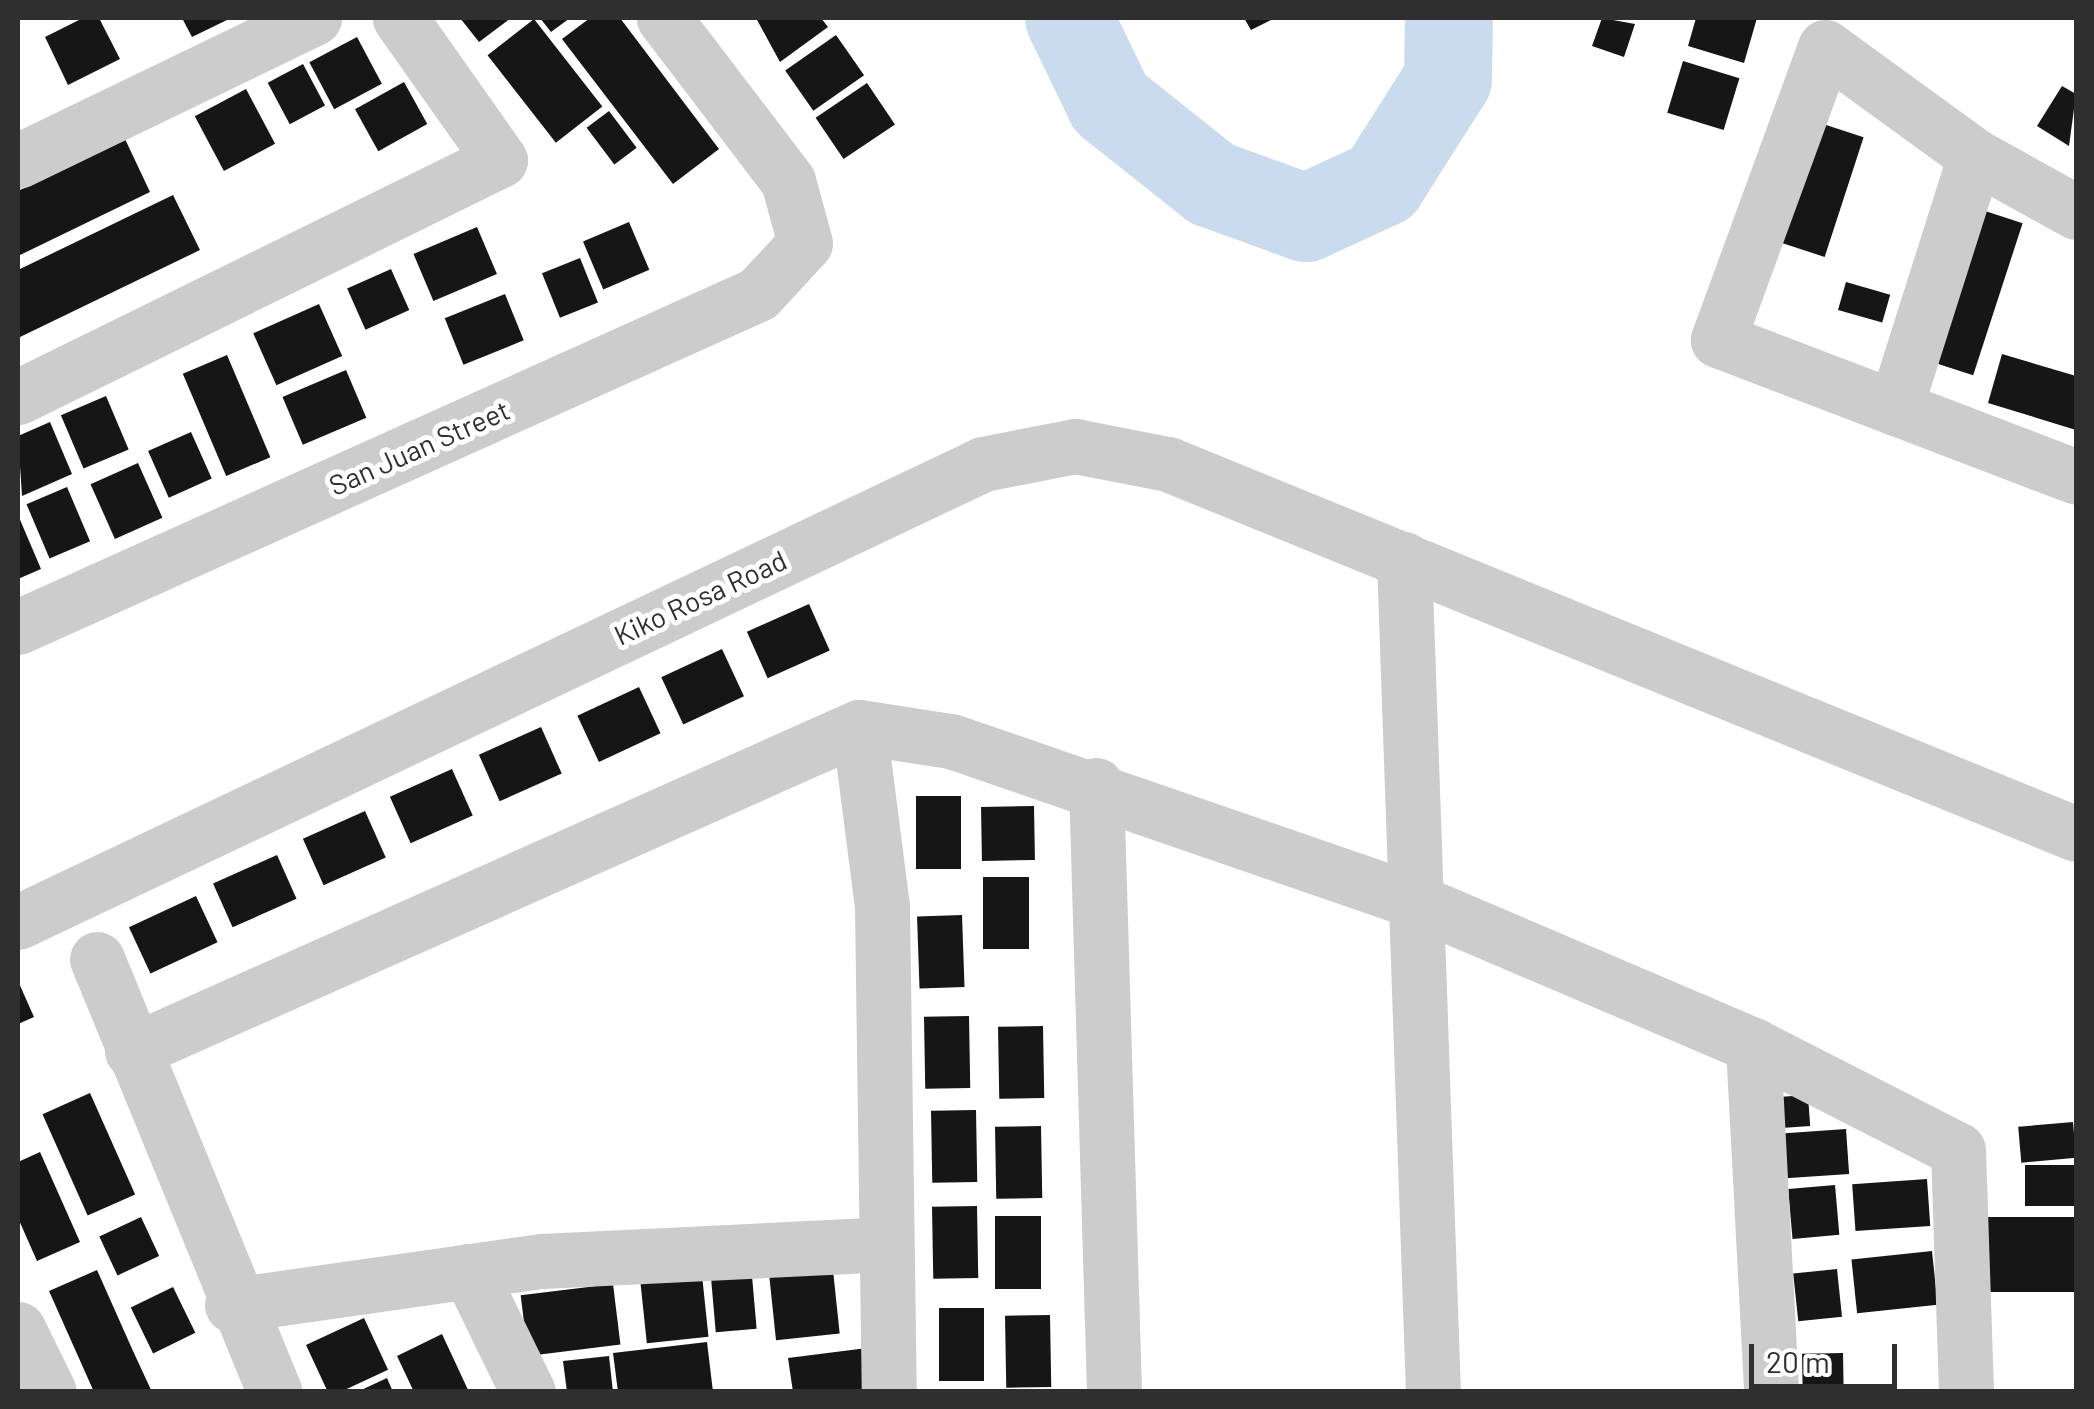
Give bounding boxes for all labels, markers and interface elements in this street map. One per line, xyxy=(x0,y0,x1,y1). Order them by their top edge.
street label: San Juan Street xyxy=(324,392,514,502)
street label: Kiko Rosa Road xyxy=(609,542,791,652)
scale bar xyxy=(1754,1324,1902,1386)
text: 20 m xyxy=(1766,1343,1830,1379)

